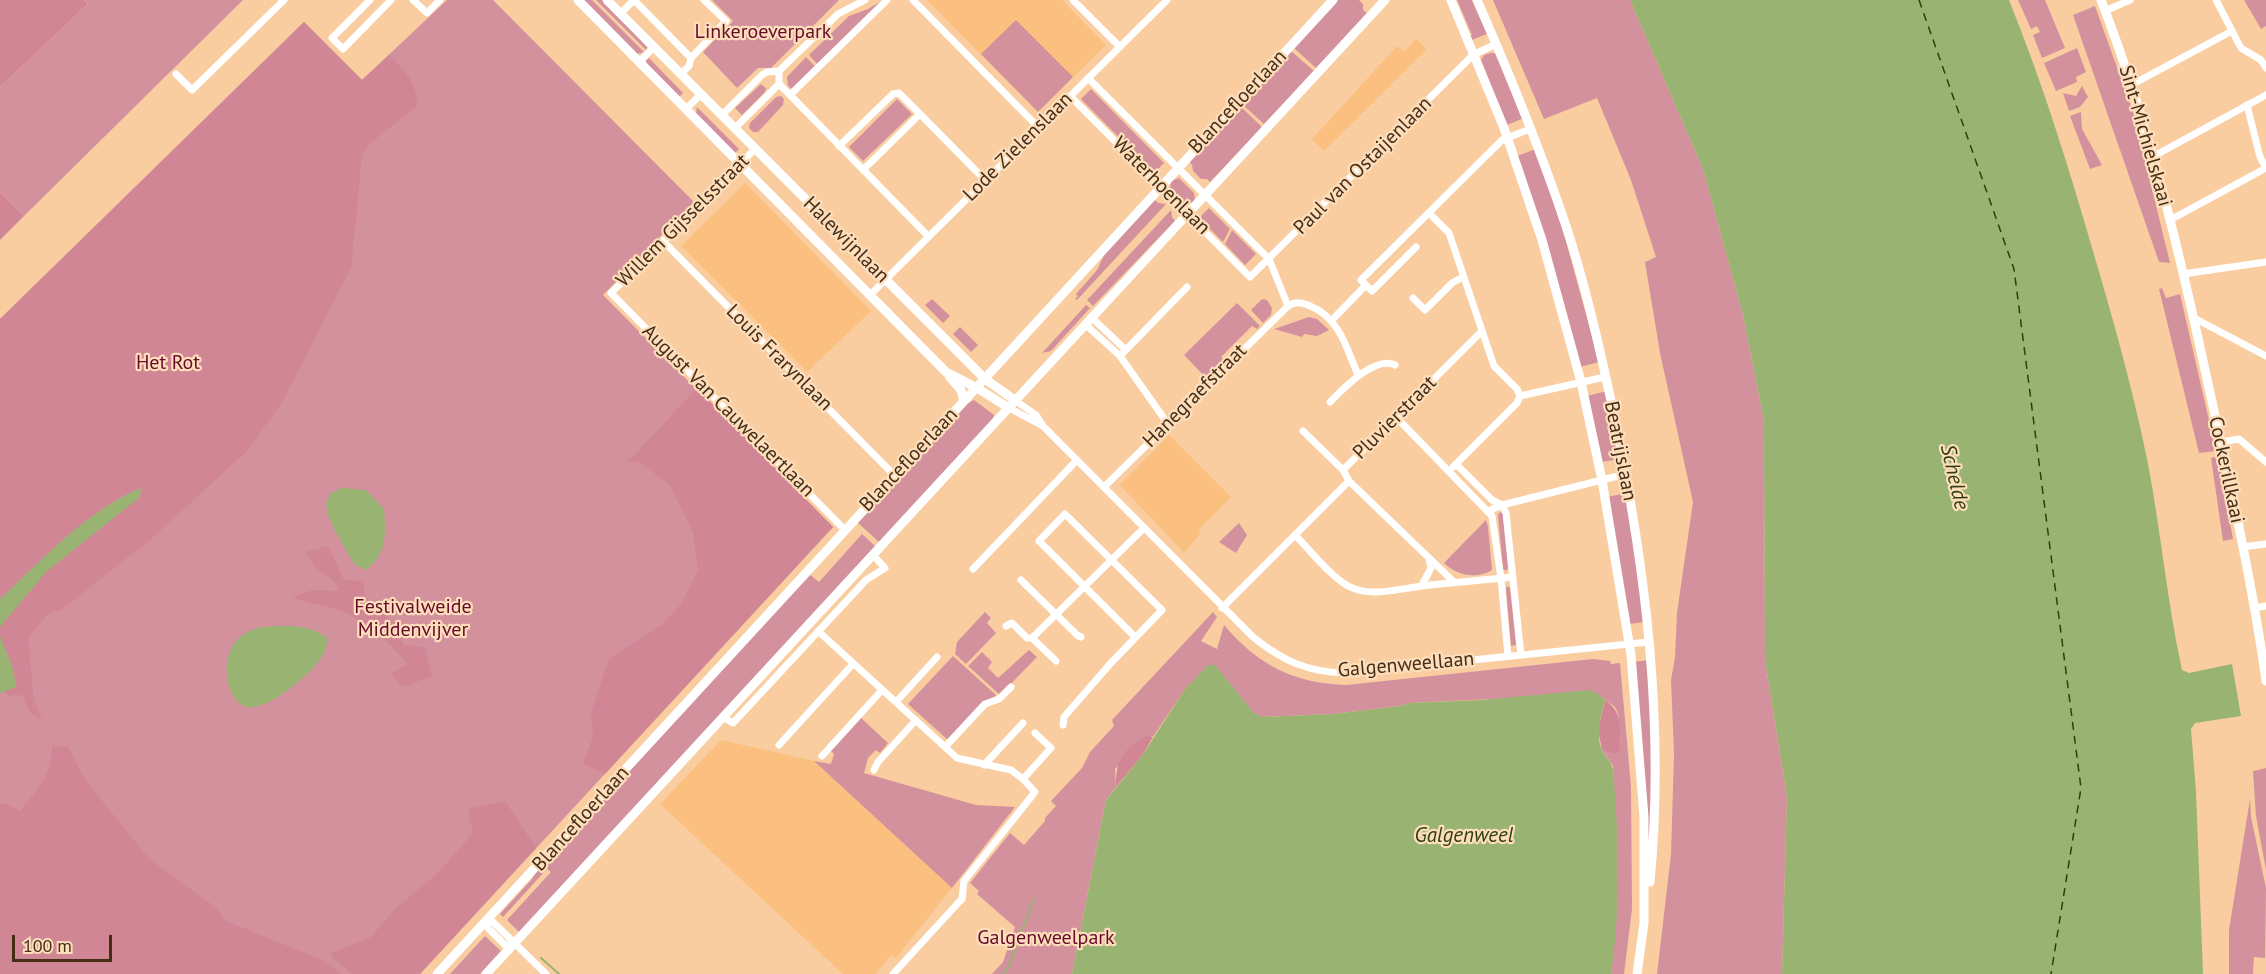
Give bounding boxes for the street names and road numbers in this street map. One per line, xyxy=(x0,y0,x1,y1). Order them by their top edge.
street label: Blancefloerlaan xyxy=(1184,45,1292,159)
street label: Sint-Michielskaai xyxy=(2113,63,2177,209)
street label: Lode Zielenslaan xyxy=(958,87,1078,207)
street label: Paul van Ostaijenlaan xyxy=(1289,92,1437,240)
street label: Waterhoenlaan xyxy=(1107,132,1215,240)
street label: Willem Gijsselsstraat xyxy=(612,150,754,292)
street label: Halewijnlaan xyxy=(798,192,894,288)
street label: Louis Frarynlaan xyxy=(721,300,837,416)
street label: August Van Cauwelaertlaan xyxy=(637,320,819,502)
street label: Hanegraefstraat xyxy=(1138,339,1252,453)
street label: Pluvierstraat xyxy=(1348,371,1442,465)
street label: Beatrijslaan xyxy=(1599,399,1641,503)
street label: Blancefloerlaan xyxy=(855,403,963,517)
street label: Cockerillkaai xyxy=(2203,414,2249,526)
street label: Galgenweellaan xyxy=(1337,647,1475,683)
street label: Blancefloerlaan xyxy=(528,762,634,876)

